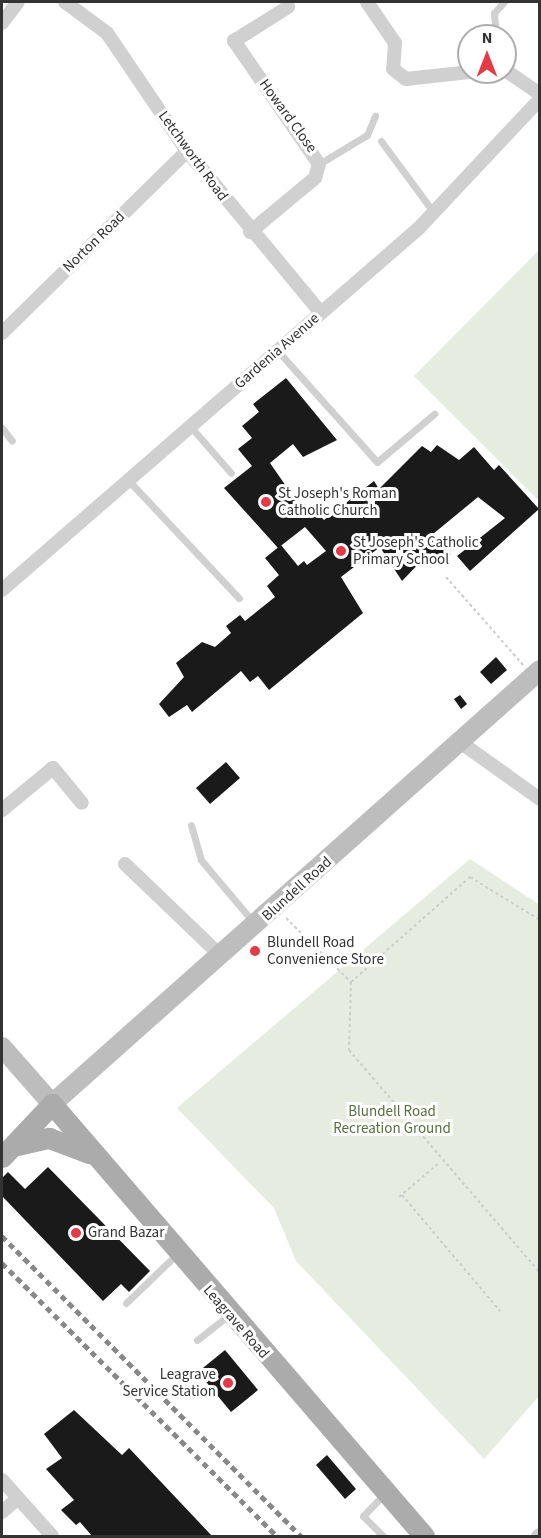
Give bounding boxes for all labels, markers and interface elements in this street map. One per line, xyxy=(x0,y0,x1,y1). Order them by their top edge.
north arrow xyxy=(457,24,517,84)
text: N xyxy=(482,27,492,49)
street label: Howard Close xyxy=(255,76,321,156)
street label: Letchworth Road xyxy=(154,108,232,204)
street label: Norton Road xyxy=(59,208,129,276)
street label: Gardenia Avenue xyxy=(231,309,323,393)
place label: St Joseph's Roman Catholic Church xyxy=(278,484,397,519)
marker: St Joseph's Roman Catholic Church xyxy=(259,495,273,509)
place label: St Joseph's Catholic Primary School xyxy=(353,533,479,568)
marker: St Joseph's Catholic Primary School xyxy=(334,544,348,558)
street label: Blundell Road xyxy=(258,853,336,925)
place label: Blundell Road Convenience Store xyxy=(267,933,384,968)
marker: Blundell Road Convenience Store xyxy=(248,944,262,958)
park label: Blundell Road Recreation Ground xyxy=(333,1102,451,1137)
place label: Grand Bazar xyxy=(88,1224,164,1242)
marker: Grand Bazar xyxy=(69,1226,83,1240)
street label: Leagrave Road xyxy=(199,1282,273,1362)
place label: Leagrave Service Station xyxy=(122,1365,216,1400)
marker: Leagrave Service Station xyxy=(221,1376,235,1390)

